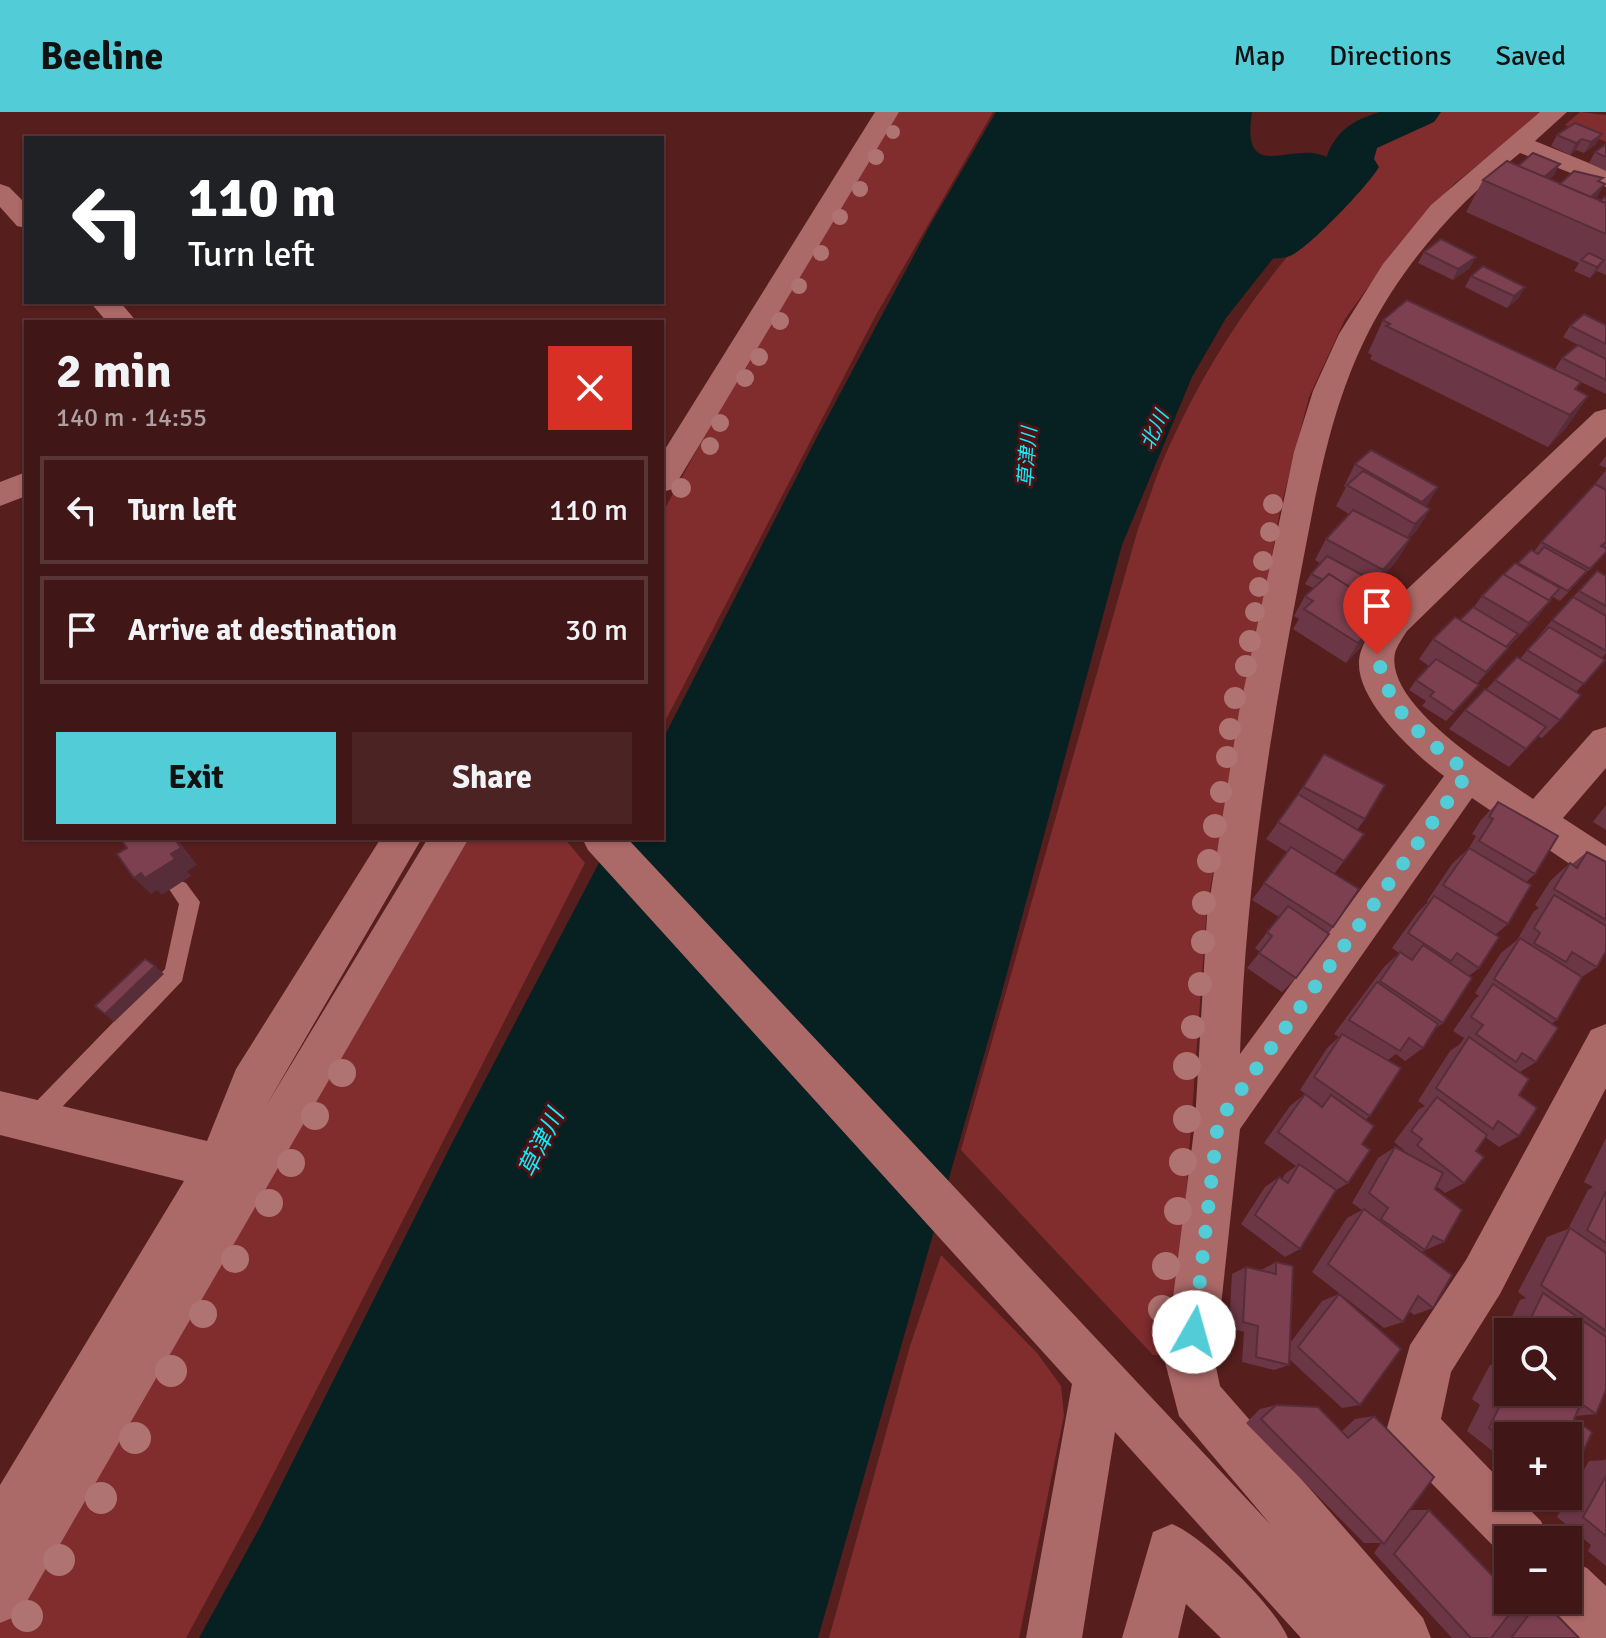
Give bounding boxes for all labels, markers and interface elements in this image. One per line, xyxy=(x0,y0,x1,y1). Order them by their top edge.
text: Beeline xyxy=(40,33,163,80)
text: Map xyxy=(1233,39,1285,73)
text: Directions xyxy=(1329,39,1451,73)
text: Saved xyxy=(1495,39,1566,73)
text: 110 m xyxy=(188,163,336,232)
icon: left xyxy=(56,168,160,272)
text: Turn left xyxy=(188,232,315,277)
text: 2 min xyxy=(56,342,172,401)
button: close xyxy=(548,346,632,430)
text: 140 m · 14:55 xyxy=(56,402,207,434)
water label: 北川 xyxy=(1135,405,1175,454)
water label: 草津川 xyxy=(1013,424,1042,488)
icon: left xyxy=(60,488,104,532)
text: Turn left xyxy=(128,492,237,529)
text: 110 m xyxy=(549,492,628,529)
pin xyxy=(1343,572,1411,654)
icon: arrive xyxy=(1355,584,1399,628)
icon: arrive xyxy=(60,608,104,652)
text: Arrive at destination xyxy=(128,612,397,649)
text: 30 m xyxy=(565,612,628,649)
button: Exit xyxy=(56,732,336,824)
button: Share xyxy=(352,732,632,824)
water label: 草津川 xyxy=(512,1101,572,1182)
position arrow xyxy=(1152,1290,1236,1374)
map controls xyxy=(1494,1318,1582,1614)
button: search xyxy=(1494,1318,1582,1406)
button: + xyxy=(1494,1422,1582,1510)
button: − xyxy=(1494,1526,1582,1614)

